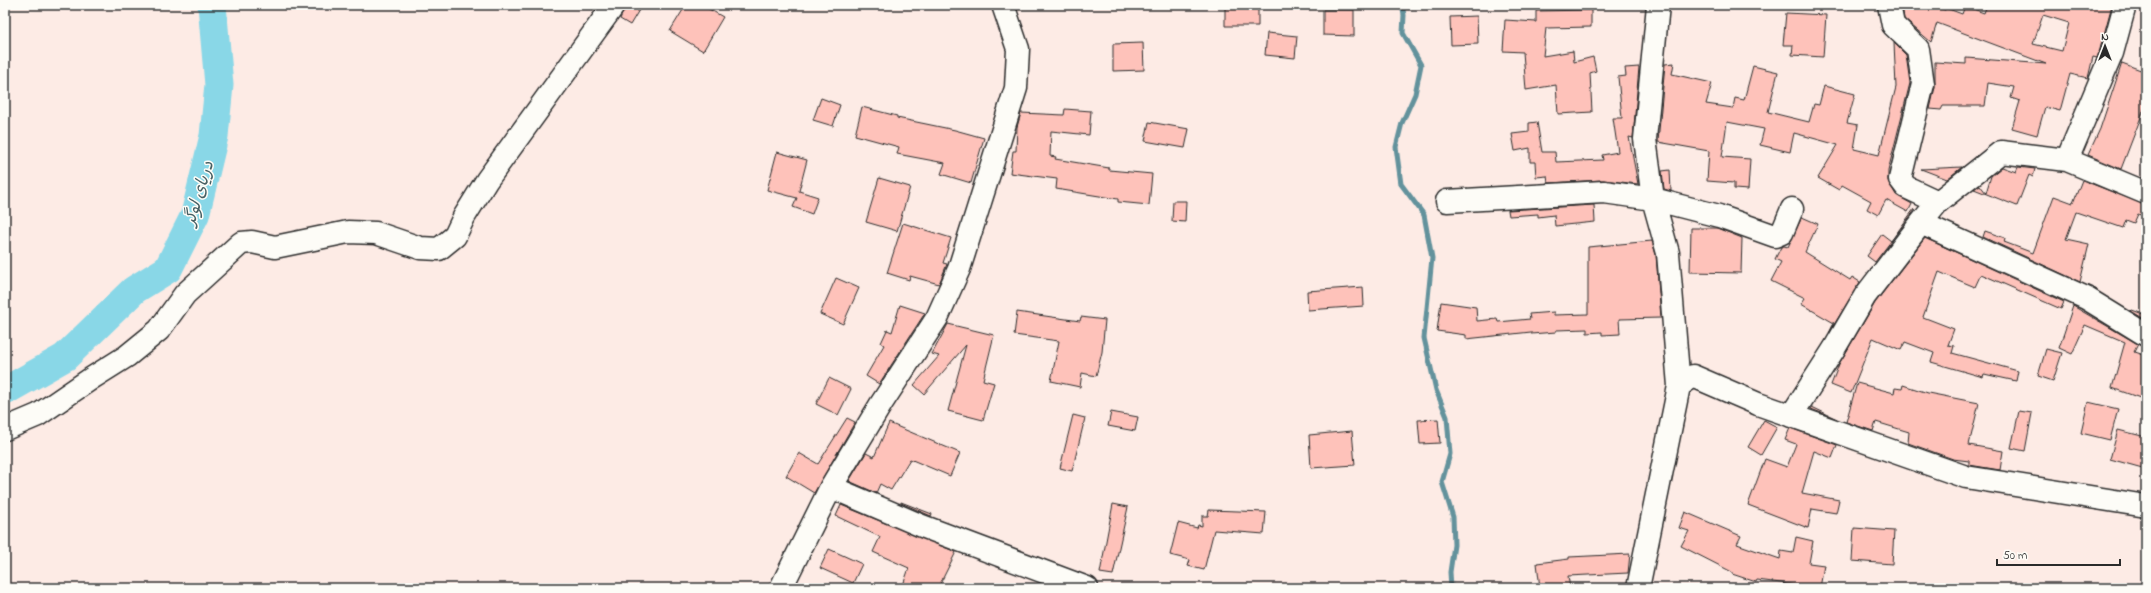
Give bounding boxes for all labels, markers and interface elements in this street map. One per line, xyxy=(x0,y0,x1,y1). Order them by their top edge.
north arrow xyxy=(2085,26,2125,66)
text: N xyxy=(2101,29,2109,45)
water label: دریای لوگر xyxy=(177,158,221,231)
scale bar xyxy=(1997,541,2120,567)
text: 50 m xyxy=(2003,547,2027,565)

